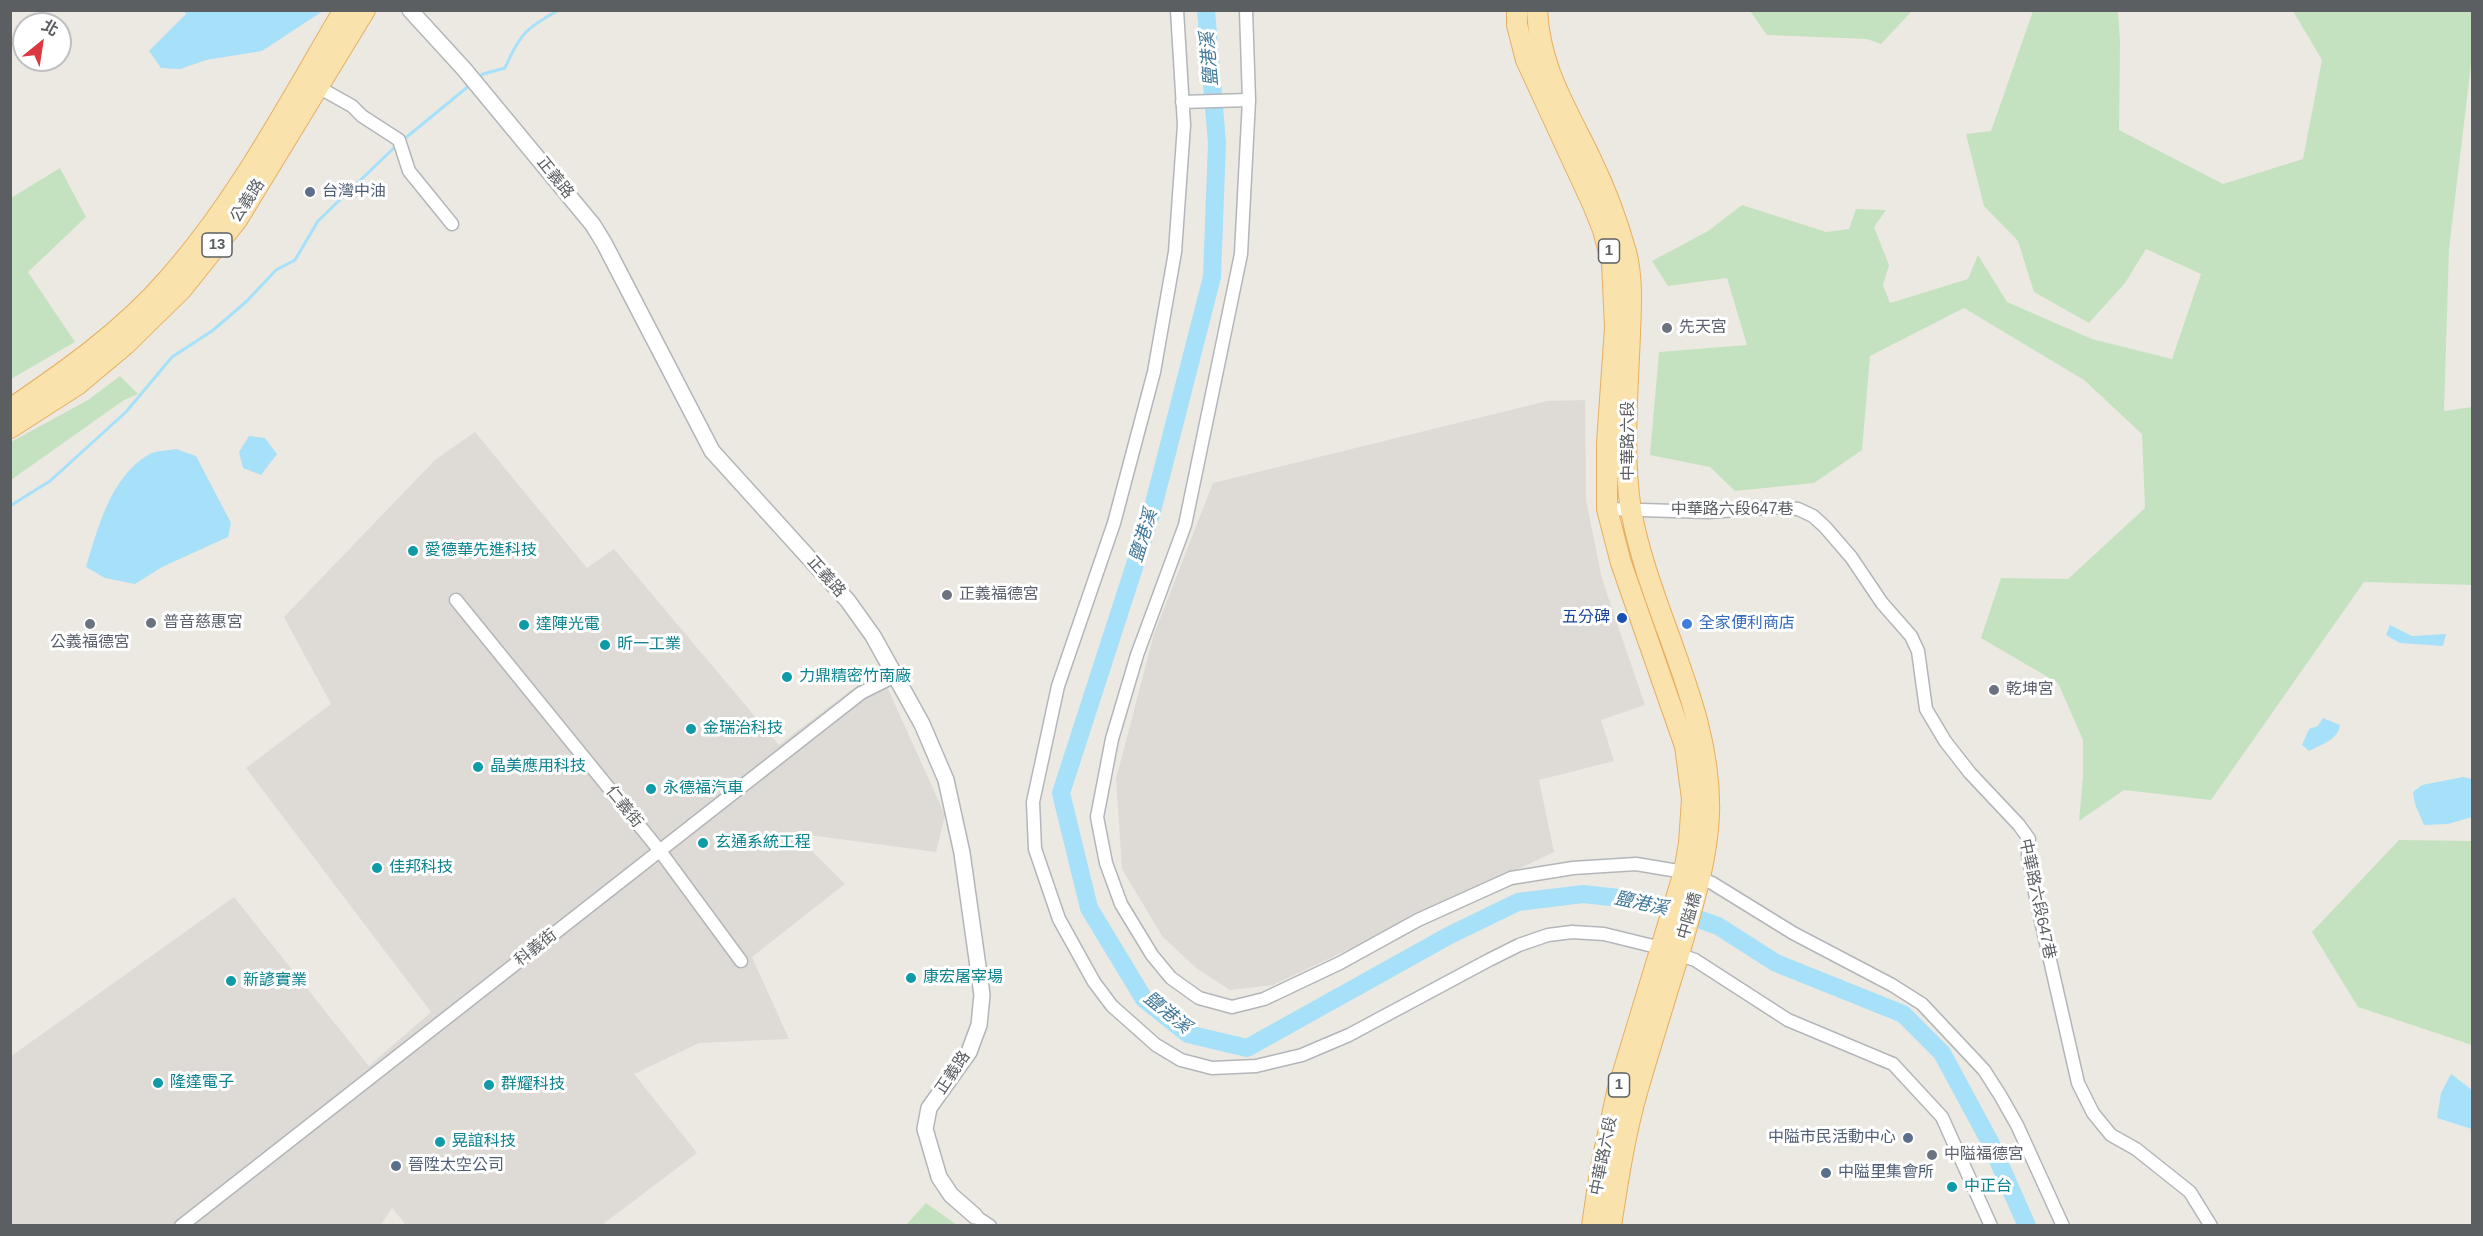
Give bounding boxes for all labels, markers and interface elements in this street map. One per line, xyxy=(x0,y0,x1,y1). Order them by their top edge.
north arrow xyxy=(12,12,72,72)
text: 北 xyxy=(39,16,61,39)
water label: 鹽港溪 xyxy=(1197,31,1223,87)
street label: 正義路 xyxy=(532,153,578,203)
street label: 公義路 xyxy=(227,176,269,226)
place label: 台灣中油 xyxy=(322,182,386,202)
marker: 台灣中油 xyxy=(303,185,317,199)
road number: 13 xyxy=(202,233,232,257)
road number: 1 xyxy=(1598,239,1620,263)
place label: 先天宮 xyxy=(1679,318,1727,338)
marker: 先天宮 xyxy=(1660,321,1674,335)
street label: 中華路六段 xyxy=(1619,401,1639,481)
street label: 中華路六段647巷 xyxy=(1671,500,1793,520)
water label: 鹽港溪 xyxy=(1126,507,1162,565)
place label: 愛德華先進科技 xyxy=(425,541,537,561)
marker: 愛德華先進科技 xyxy=(406,544,420,558)
street label: 正義路 xyxy=(803,553,849,601)
place label: 正義福德宮 xyxy=(959,585,1039,605)
marker: 正義福德宮 xyxy=(940,588,954,602)
place label: 五分碑 xyxy=(1562,608,1610,628)
marker: 五分碑 xyxy=(1615,611,1629,625)
place label: 普音慈惠宮 xyxy=(163,613,243,633)
place label: 全家便利商店 xyxy=(1699,614,1795,634)
place label: 達陣光電 xyxy=(536,615,600,635)
marker: 普音慈惠宮 xyxy=(144,616,158,630)
marker: 公義福德宮 xyxy=(83,617,97,631)
marker: 全家便利商店 xyxy=(1680,617,1694,631)
marker: 達陣光電 xyxy=(517,618,531,632)
place label: 公義福德宮 xyxy=(50,633,130,653)
place label: 昕一工業 xyxy=(617,635,681,655)
marker: 昕一工業 xyxy=(598,638,612,652)
place label: 力鼎精密竹南廠 xyxy=(799,667,911,687)
marker: 力鼎精密竹南廠 xyxy=(780,670,794,684)
place label: 乾坤宮 xyxy=(2006,680,2054,700)
marker: 乾坤宮 xyxy=(1987,683,2001,697)
place label: 金瑞治科技 xyxy=(703,719,783,739)
marker: 金瑞治科技 xyxy=(684,722,698,736)
place label: 晶美應用科技 xyxy=(490,757,586,777)
marker: 晶美應用科技 xyxy=(471,760,485,774)
place label: 永德福汽車 xyxy=(663,779,743,799)
street label: 仁義街 xyxy=(601,782,647,832)
marker: 永德福汽車 xyxy=(644,782,658,796)
place label: 玄通系統工程 xyxy=(715,833,811,853)
marker: 玄通系統工程 xyxy=(696,836,710,850)
street label: 中華路六段647巷 xyxy=(2015,837,2059,961)
place label: 佳邦科技 xyxy=(389,858,453,878)
marker: 佳邦科技 xyxy=(370,861,384,875)
water label: 鹽港溪 xyxy=(1612,888,1670,920)
street label: 中隘橋 xyxy=(1674,890,1706,942)
street label: 科義街 xyxy=(511,926,561,970)
place label: 康宏屠宰場 xyxy=(923,968,1003,988)
place label: 新諺實業 xyxy=(243,971,307,991)
marker: 康宏屠宰場 xyxy=(904,971,918,985)
marker: 新諺實業 xyxy=(224,974,238,988)
water label: 鹽港溪 xyxy=(1139,988,1195,1038)
street label: 正義路 xyxy=(932,1048,974,1098)
place label: 隆達電子 xyxy=(170,1073,234,1093)
road number: 1 xyxy=(1608,1073,1630,1097)
place label: 群耀科技 xyxy=(501,1075,565,1095)
marker: 隆達電子 xyxy=(151,1076,165,1090)
marker: 群耀科技 xyxy=(482,1078,496,1092)
street label: 中華路六段 xyxy=(1587,1115,1621,1197)
place label: 中隘市民活動中心 xyxy=(1768,1128,1896,1148)
marker: 中隘市民活動中心 xyxy=(1901,1131,1915,1145)
place label: 晃誼科技 xyxy=(452,1132,516,1152)
marker: 晃誼科技 xyxy=(433,1135,447,1149)
place label: 中隘福德宮 xyxy=(1944,1145,2024,1165)
marker: 中隘福德宮 xyxy=(1925,1148,1939,1162)
place label: 晉陞太空公司 xyxy=(408,1156,504,1176)
marker: 晉陞太空公司 xyxy=(389,1159,403,1173)
place label: 中隘里集會所 xyxy=(1838,1163,1934,1183)
marker: 中隘里集會所 xyxy=(1819,1166,1833,1180)
place label: 中正台 xyxy=(1964,1177,2012,1197)
marker: 中正台 xyxy=(1945,1180,1959,1194)

